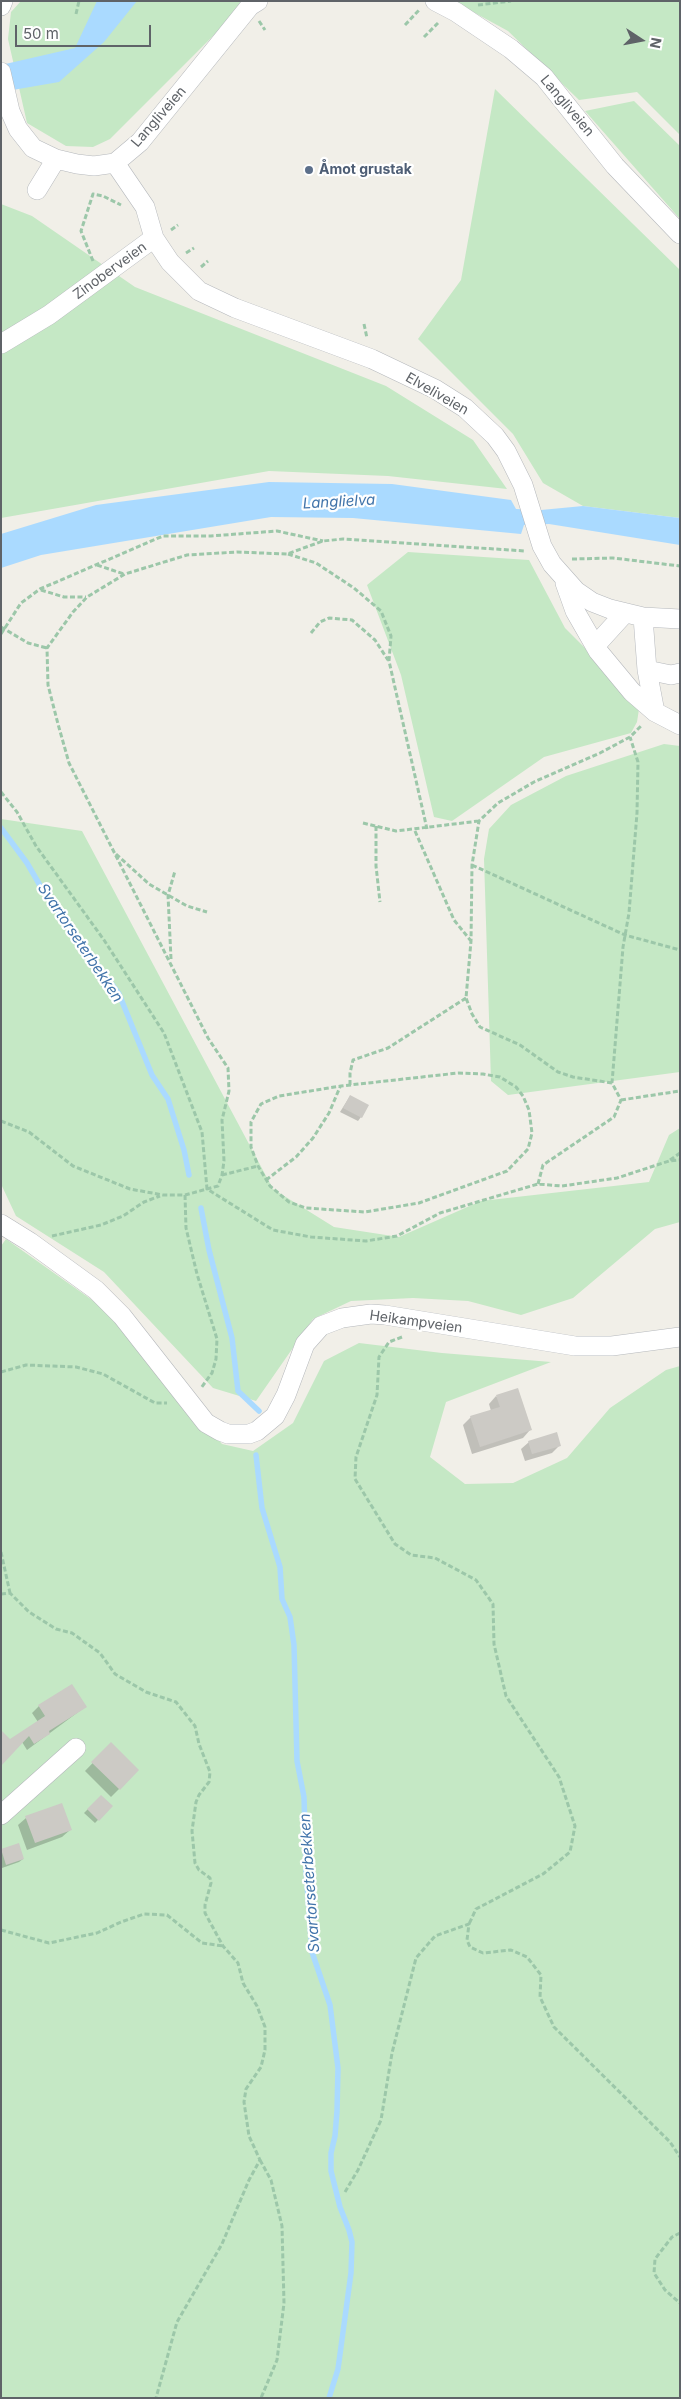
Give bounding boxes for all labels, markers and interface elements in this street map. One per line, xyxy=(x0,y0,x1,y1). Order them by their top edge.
scale bar xyxy=(18,15,154,47)
north arrow xyxy=(616,15,666,65)
text: 50 m xyxy=(23,24,59,43)
text: N xyxy=(647,36,666,50)
street label: Langliveien xyxy=(536,72,598,140)
street label: Langliveien xyxy=(128,83,190,151)
place label: Åmot grustak xyxy=(319,162,412,178)
marker: Åmot grustak xyxy=(303,164,315,176)
street label: Zinoberveien xyxy=(70,239,150,303)
street label: Elveliveien xyxy=(402,369,472,419)
water label: Langlielva xyxy=(302,491,376,513)
water label: Svartorseterbekken xyxy=(34,880,126,1006)
street label: Heikampveien xyxy=(368,1307,464,1337)
water label: Svartorseterbekken xyxy=(296,1813,324,1953)

